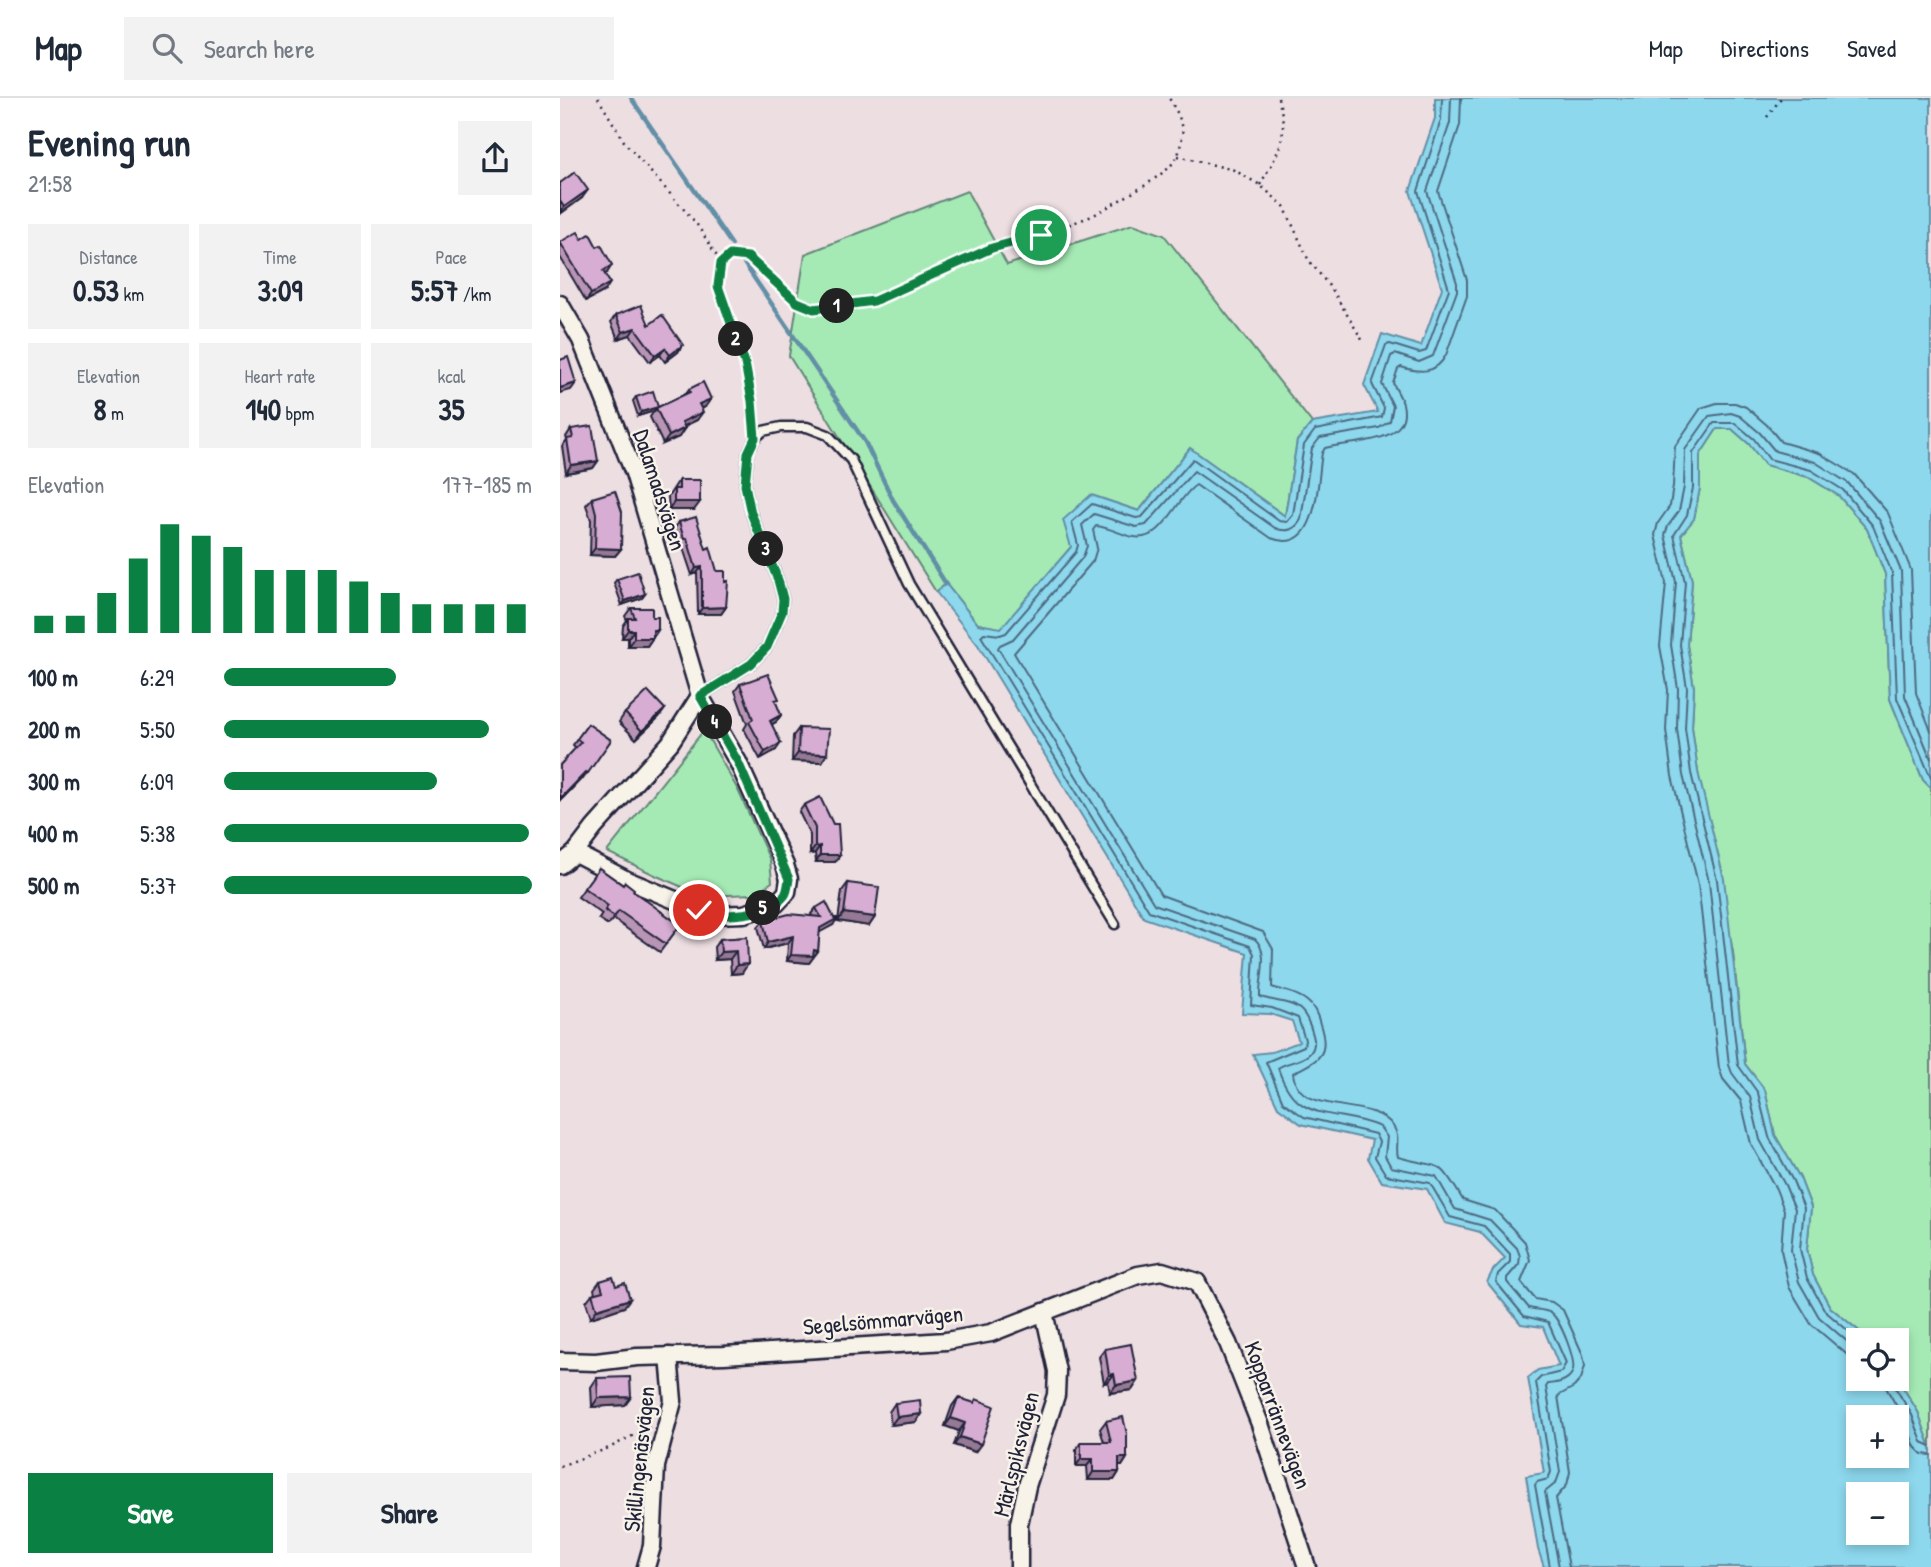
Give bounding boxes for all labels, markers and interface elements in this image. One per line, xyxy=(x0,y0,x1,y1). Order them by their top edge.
search box xyxy=(124,17,614,80)
text: Map xyxy=(35,26,82,70)
icon: search xyxy=(148,29,186,67)
text: Search here xyxy=(204,31,315,66)
text: Map xyxy=(1649,32,1683,64)
text: Directions xyxy=(1721,32,1809,64)
text: Saved xyxy=(1847,32,1896,64)
text: Evening run xyxy=(28,116,191,168)
button: share xyxy=(458,121,532,195)
text: 21:58 xyxy=(28,168,72,199)
pin xyxy=(1011,205,1071,265)
icon: arrive xyxy=(1022,216,1060,254)
text: Distance xyxy=(80,244,138,270)
text: Time xyxy=(263,244,297,270)
text: Pace xyxy=(436,244,467,270)
text: 0.53 xyxy=(73,270,119,310)
text: 3:09 xyxy=(258,270,302,310)
text: 5:57 xyxy=(411,270,458,310)
text: km xyxy=(119,281,144,307)
text: /km xyxy=(458,281,492,307)
pin: 1 xyxy=(820,288,854,324)
text: 1 xyxy=(833,292,840,318)
pin: 2 xyxy=(718,322,754,356)
text: 2 xyxy=(731,325,740,351)
text: Elevation xyxy=(77,363,140,389)
text: Heart rate xyxy=(245,363,315,389)
text: kcal xyxy=(437,363,465,389)
text: 8 xyxy=(94,389,107,429)
text: 140 xyxy=(246,389,281,429)
text: 35 xyxy=(438,389,464,429)
text: m xyxy=(107,400,124,426)
text: bpm xyxy=(281,400,314,426)
street label: Dalamadsvägen xyxy=(626,425,695,554)
text: Elevation xyxy=(28,469,104,500)
text: 177–185 m xyxy=(442,469,532,500)
pin: 3 xyxy=(748,532,784,566)
text: 3 xyxy=(761,535,770,561)
text: 100 m xyxy=(28,662,78,693)
text: 6:29 xyxy=(140,662,174,693)
pin: 4 xyxy=(698,704,732,740)
text: 4 xyxy=(711,708,718,734)
text: 200 m xyxy=(28,714,80,745)
text: 5:50 xyxy=(140,714,175,745)
text: 300 m xyxy=(28,766,80,797)
text: 6:09 xyxy=(140,766,173,797)
text: 400 m xyxy=(28,818,78,849)
text: 5:38 xyxy=(140,818,175,849)
text: 500 m xyxy=(28,870,79,901)
text: 5:37 xyxy=(140,870,177,901)
pin xyxy=(669,880,729,940)
pin: 5 xyxy=(746,890,780,926)
icon: check xyxy=(680,891,718,929)
text: 5 xyxy=(758,894,767,920)
street label: Segelsömmarvägen xyxy=(802,1297,964,1342)
map controls xyxy=(1846,1328,1909,1545)
button: locate xyxy=(1846,1328,1909,1391)
street label: Kopparrännevägen xyxy=(1237,1337,1319,1493)
street label: Skillingenäsvägen xyxy=(615,1385,662,1533)
street label: Märlspiksvägen xyxy=(985,1388,1046,1520)
button: + xyxy=(1846,1405,1909,1468)
button: Save xyxy=(28,1473,273,1553)
button: Share xyxy=(287,1473,532,1553)
button: − xyxy=(1846,1482,1909,1545)

